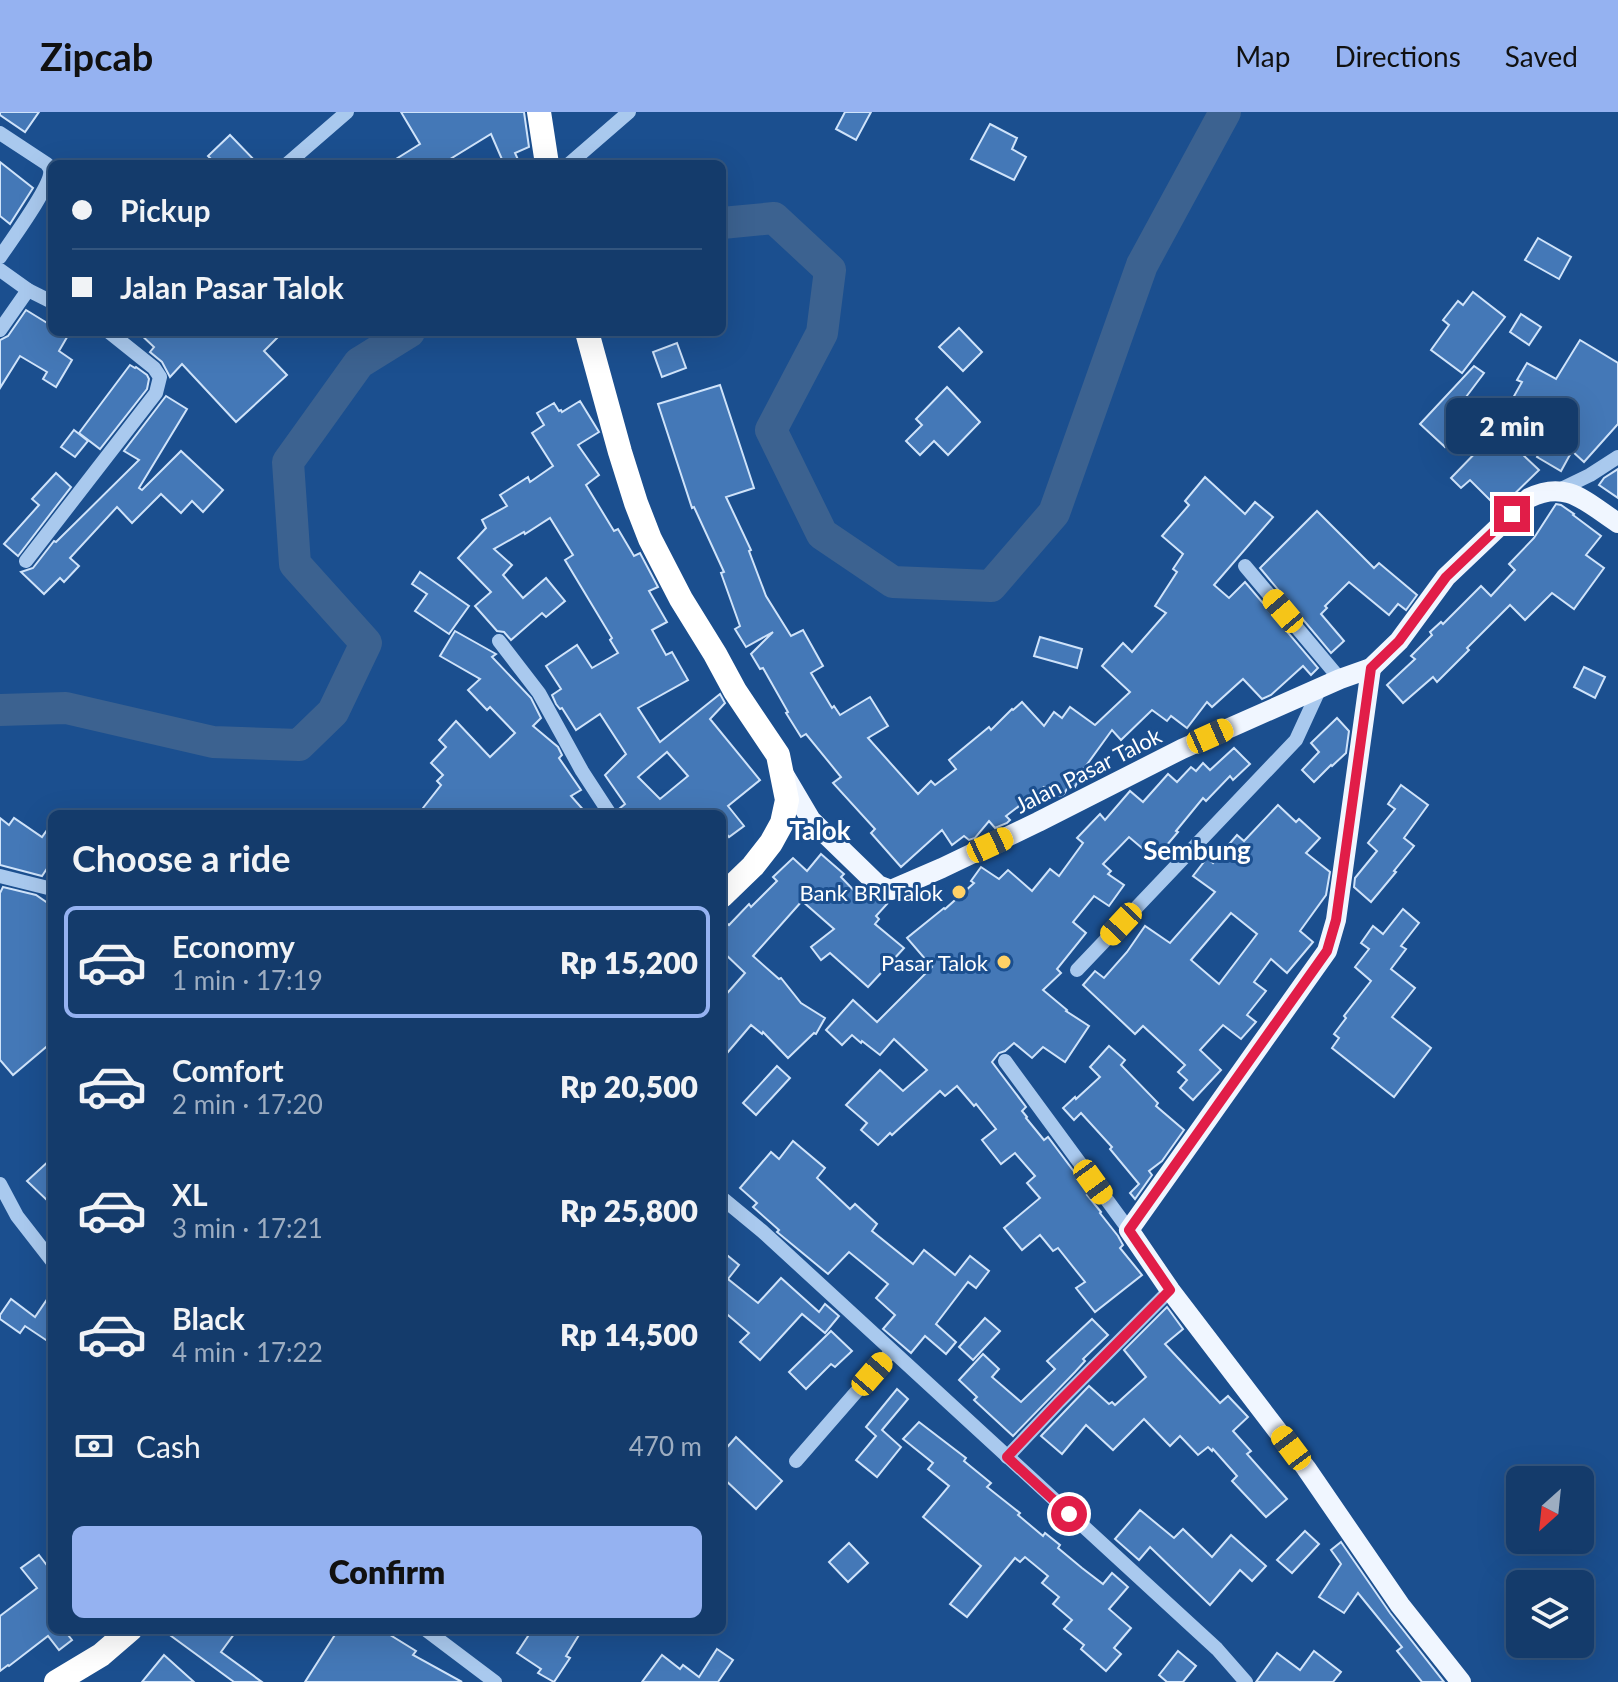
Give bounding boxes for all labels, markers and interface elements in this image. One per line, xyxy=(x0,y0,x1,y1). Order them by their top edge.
text: Zipcab xyxy=(40,33,153,79)
text: Map xyxy=(1235,39,1290,73)
text: Directions xyxy=(1334,39,1461,73)
text: Saved xyxy=(1505,39,1578,73)
text: Pickup xyxy=(120,192,211,228)
text: Jalan Pasar Talok xyxy=(120,269,344,305)
callout: 2 min xyxy=(1446,398,1578,454)
text: 2 min xyxy=(1480,410,1544,442)
route end xyxy=(1494,496,1530,532)
car xyxy=(1258,585,1308,637)
car xyxy=(1183,715,1237,757)
street label: Jalan Pasar Talok xyxy=(1010,721,1167,819)
district label: Talok xyxy=(789,814,851,846)
car xyxy=(963,824,1017,866)
district label: Sembung xyxy=(1143,834,1251,866)
text: Choose a ride xyxy=(72,836,291,880)
place label: Bank BRI Talok xyxy=(800,879,944,906)
marker: Bank BRI Talok xyxy=(950,883,968,901)
car xyxy=(1096,898,1146,950)
icon: car xyxy=(76,926,148,998)
text: Economy xyxy=(172,928,295,964)
text: Rp 15,200 xyxy=(560,944,698,980)
place label: Pasar Talok xyxy=(881,949,989,976)
marker: Pasar Talok xyxy=(995,953,1013,971)
text: 1 min · 17:19 xyxy=(172,964,323,996)
icon: car xyxy=(76,1050,148,1122)
text: Comfort xyxy=(172,1052,284,1088)
text: Rp 20,500 xyxy=(560,1068,698,1104)
text: 2 min · 17:20 xyxy=(172,1088,323,1120)
car xyxy=(1069,1156,1117,1208)
icon: car xyxy=(76,1174,148,1246)
text: XL xyxy=(172,1176,208,1212)
text: Rp 25,800 xyxy=(560,1192,698,1228)
text: 3 min · 17:21 xyxy=(172,1212,323,1244)
icon: car xyxy=(76,1298,148,1370)
text: Black xyxy=(172,1300,245,1336)
text: Rp 14,500 xyxy=(560,1316,698,1352)
text: 4 min · 17:22 xyxy=(172,1336,323,1368)
car xyxy=(847,1348,897,1400)
car xyxy=(1267,1422,1315,1474)
icon: cash xyxy=(72,1424,116,1468)
text: Cash xyxy=(136,1428,201,1464)
text: 470 m xyxy=(629,1430,702,1462)
north arrow xyxy=(1506,1466,1594,1554)
map controls xyxy=(1506,1466,1594,1658)
route start xyxy=(1051,1496,1087,1532)
button: Confirm xyxy=(72,1526,702,1618)
button: layers xyxy=(1506,1570,1594,1658)

